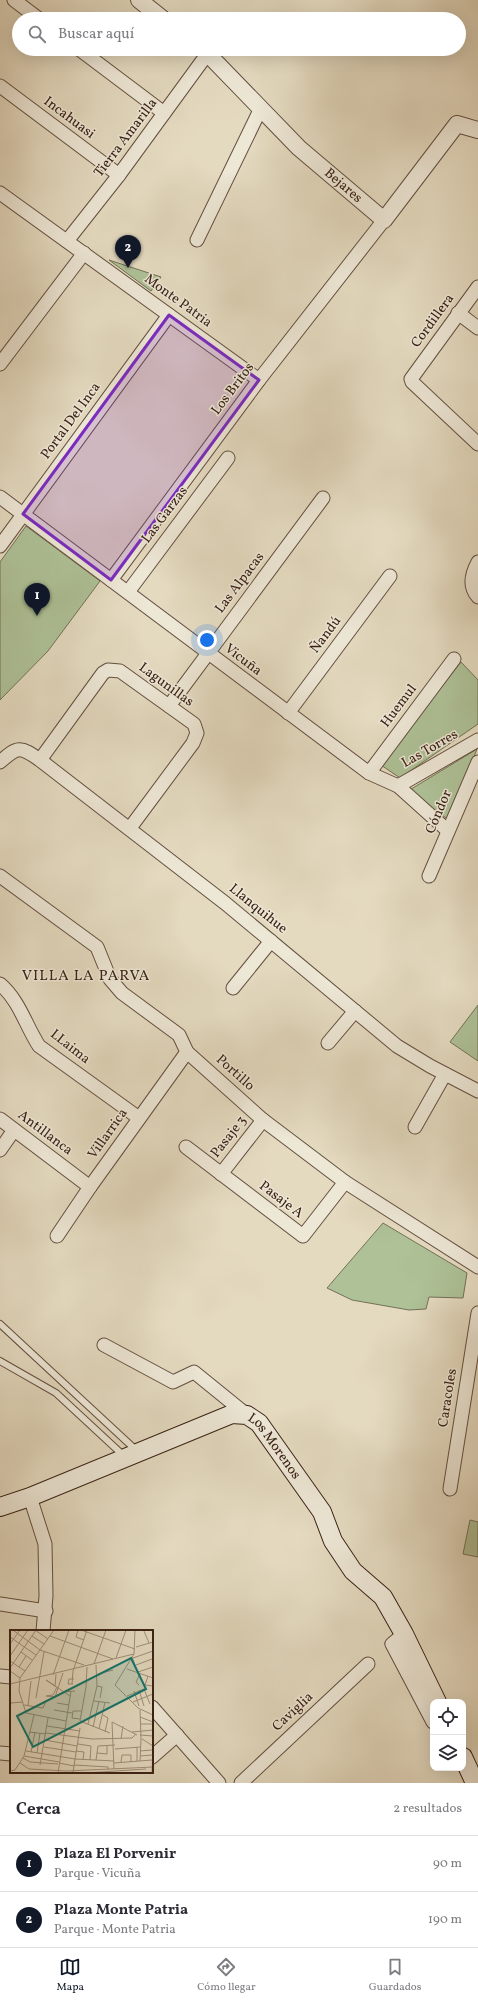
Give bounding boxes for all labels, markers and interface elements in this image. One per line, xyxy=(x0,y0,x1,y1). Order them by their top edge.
search box xyxy=(12,12,466,56)
icon: search xyxy=(26,23,48,45)
text: Buscar aquí xyxy=(58,24,134,45)
street label: Incahuasi xyxy=(39,92,99,144)
street label: Tierra Amarilla xyxy=(90,95,162,181)
street label: Bejares xyxy=(320,164,367,207)
pin: 2 xyxy=(115,235,141,268)
street label: Monte Patria xyxy=(140,270,216,332)
street label: Cordillera xyxy=(407,290,459,352)
street label: Los Britos xyxy=(207,359,259,419)
street label: Portal Del Inca xyxy=(37,379,105,463)
street label: Las Garzas xyxy=(137,483,193,547)
street label: Las Alpacas xyxy=(211,549,269,617)
pin: 1 xyxy=(24,583,50,616)
street label: Ñandú xyxy=(306,613,346,657)
your location xyxy=(197,630,217,650)
street label: Vicuña xyxy=(220,640,266,680)
street label: Lagunillas xyxy=(135,659,197,711)
street label: Huemul xyxy=(377,680,421,732)
street label: Las Torres xyxy=(398,725,462,773)
street label: Cóndor xyxy=(421,787,457,837)
street label: Llanquihue xyxy=(225,880,291,939)
district label: VILLA LA PARVA xyxy=(22,966,150,987)
street label: LLaima xyxy=(46,1025,94,1069)
street label: Portillo xyxy=(212,1051,258,1095)
street label: Villarrica xyxy=(84,1105,132,1163)
street label: Antillanca xyxy=(14,1106,76,1160)
street label: Pasaje 3 xyxy=(207,1112,251,1162)
street label: Pasaje A xyxy=(255,1177,307,1223)
street label: Caracoles xyxy=(434,1367,462,1429)
street label: Los Morenos xyxy=(244,1409,305,1483)
inset map xyxy=(10,1630,153,1773)
street label: Caviglia xyxy=(268,1688,318,1736)
map controls xyxy=(430,1699,466,1771)
button: locate xyxy=(430,1699,466,1735)
button: layers xyxy=(430,1735,466,1771)
text: Cerca xyxy=(16,1798,61,1821)
text: 2 resultados xyxy=(393,1800,462,1818)
text: Plaza El Porvenir xyxy=(54,1844,176,1865)
text: 1 xyxy=(26,1855,32,1873)
text: 90 m xyxy=(433,1855,462,1873)
text: Parque · Vicuña xyxy=(54,1865,141,1883)
text: Plaza Monte Patria xyxy=(54,1900,188,1921)
text: 2 xyxy=(26,1911,32,1929)
text: 190 m xyxy=(428,1911,462,1929)
text: Parque · Monte Patria xyxy=(54,1921,176,1939)
tab: Mapa xyxy=(57,1956,84,1995)
tab: Cómo llegar xyxy=(197,1956,256,1995)
tab: Guardados xyxy=(369,1956,421,1995)

